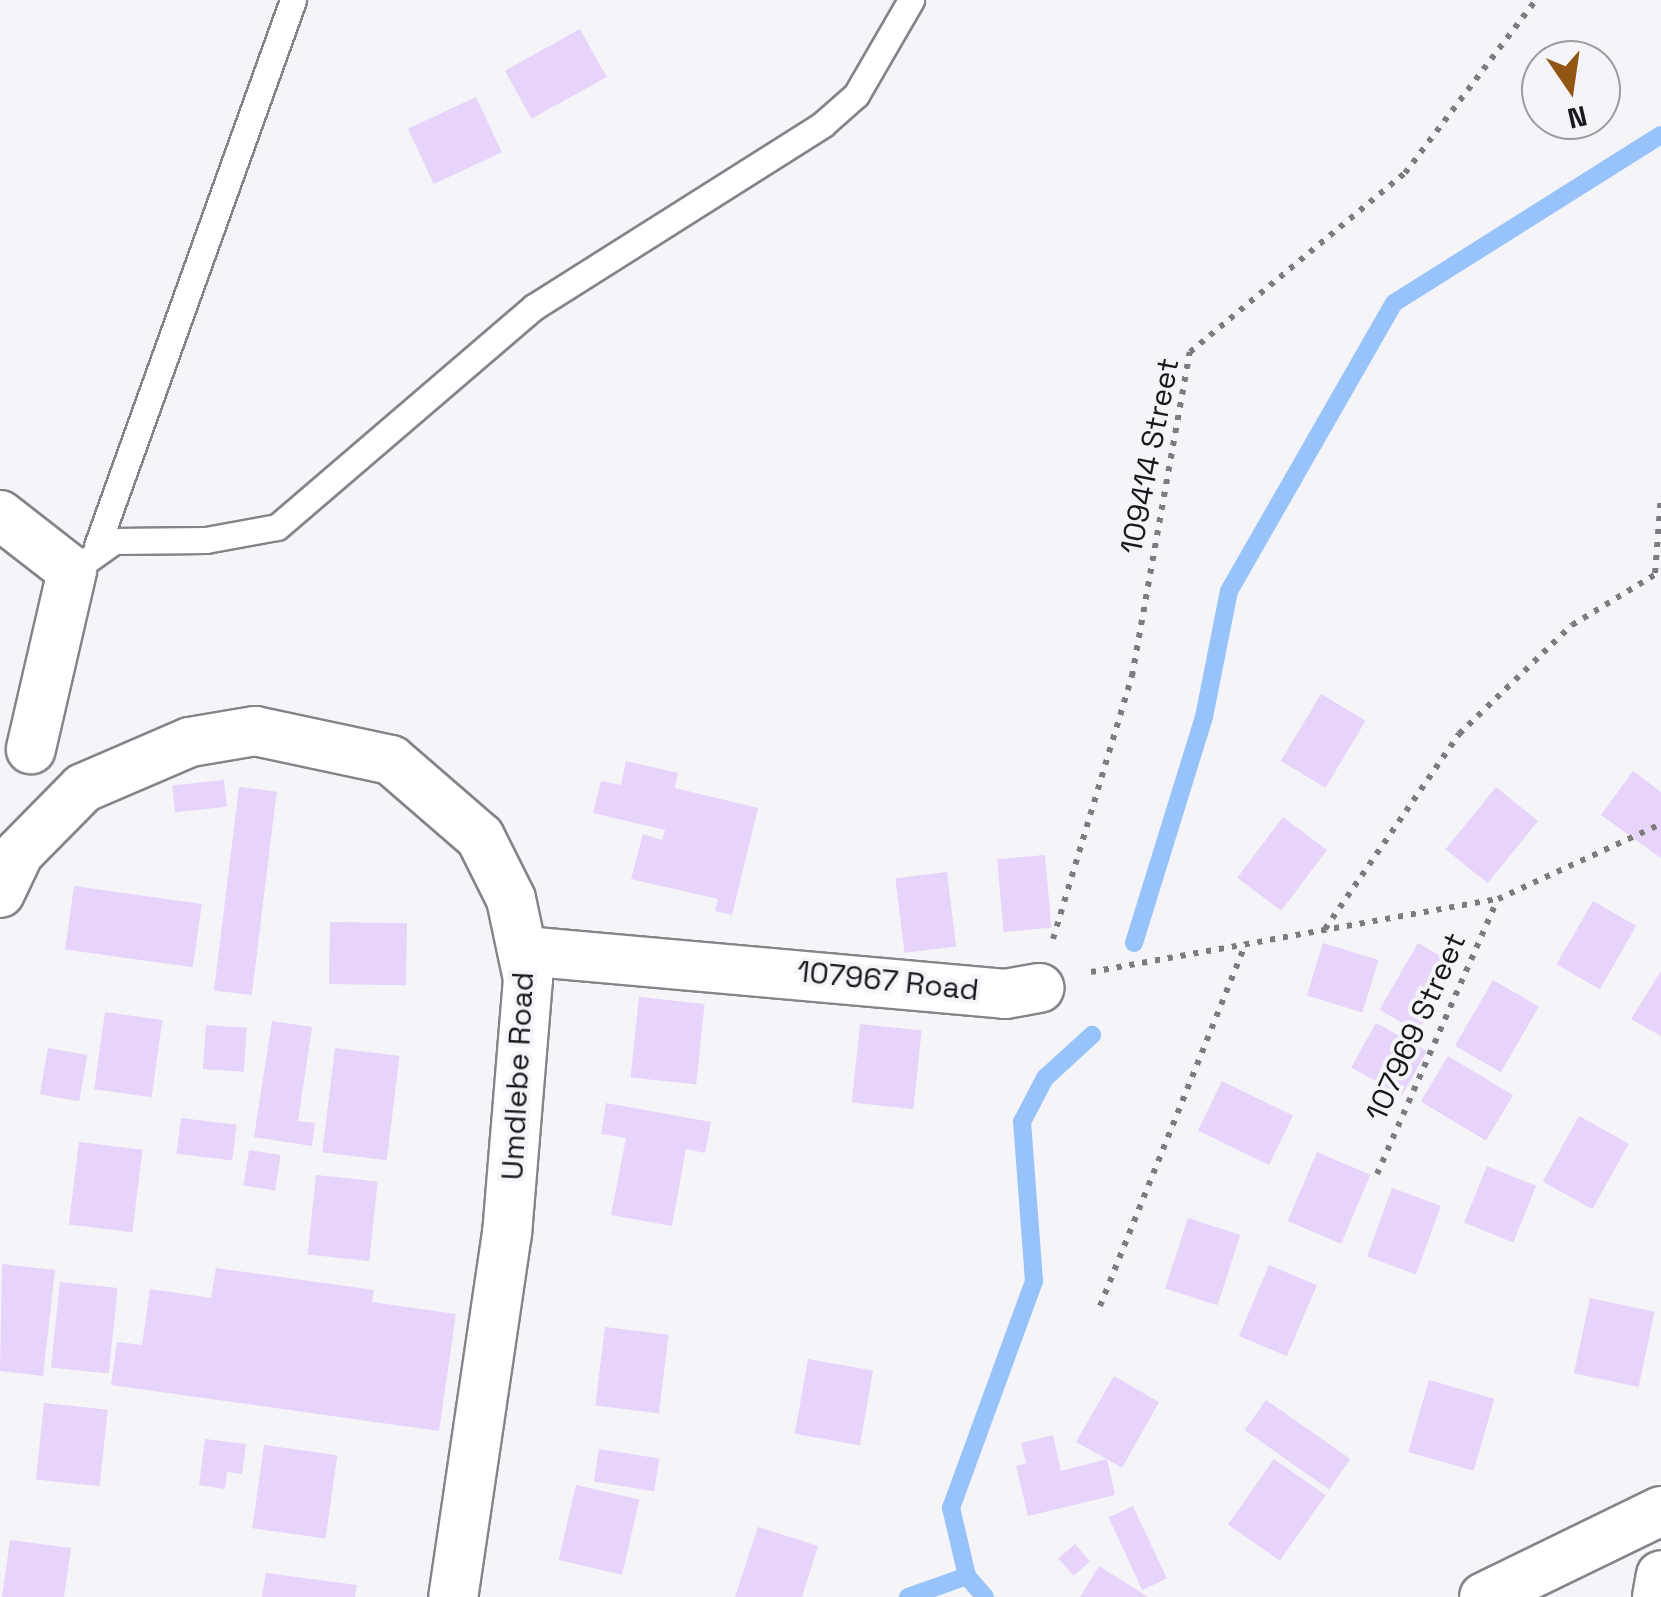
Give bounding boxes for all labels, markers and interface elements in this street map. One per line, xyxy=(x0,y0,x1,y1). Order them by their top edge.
north arrow xyxy=(1521,40,1621,140)
text: N xyxy=(1564,98,1590,137)
street label: 109414 Street xyxy=(1113,355,1187,557)
street label: 107969 Street xyxy=(1358,927,1474,1127)
street label: 107967 Road xyxy=(795,954,981,1008)
street label: Umdlebe Road xyxy=(495,971,541,1181)

